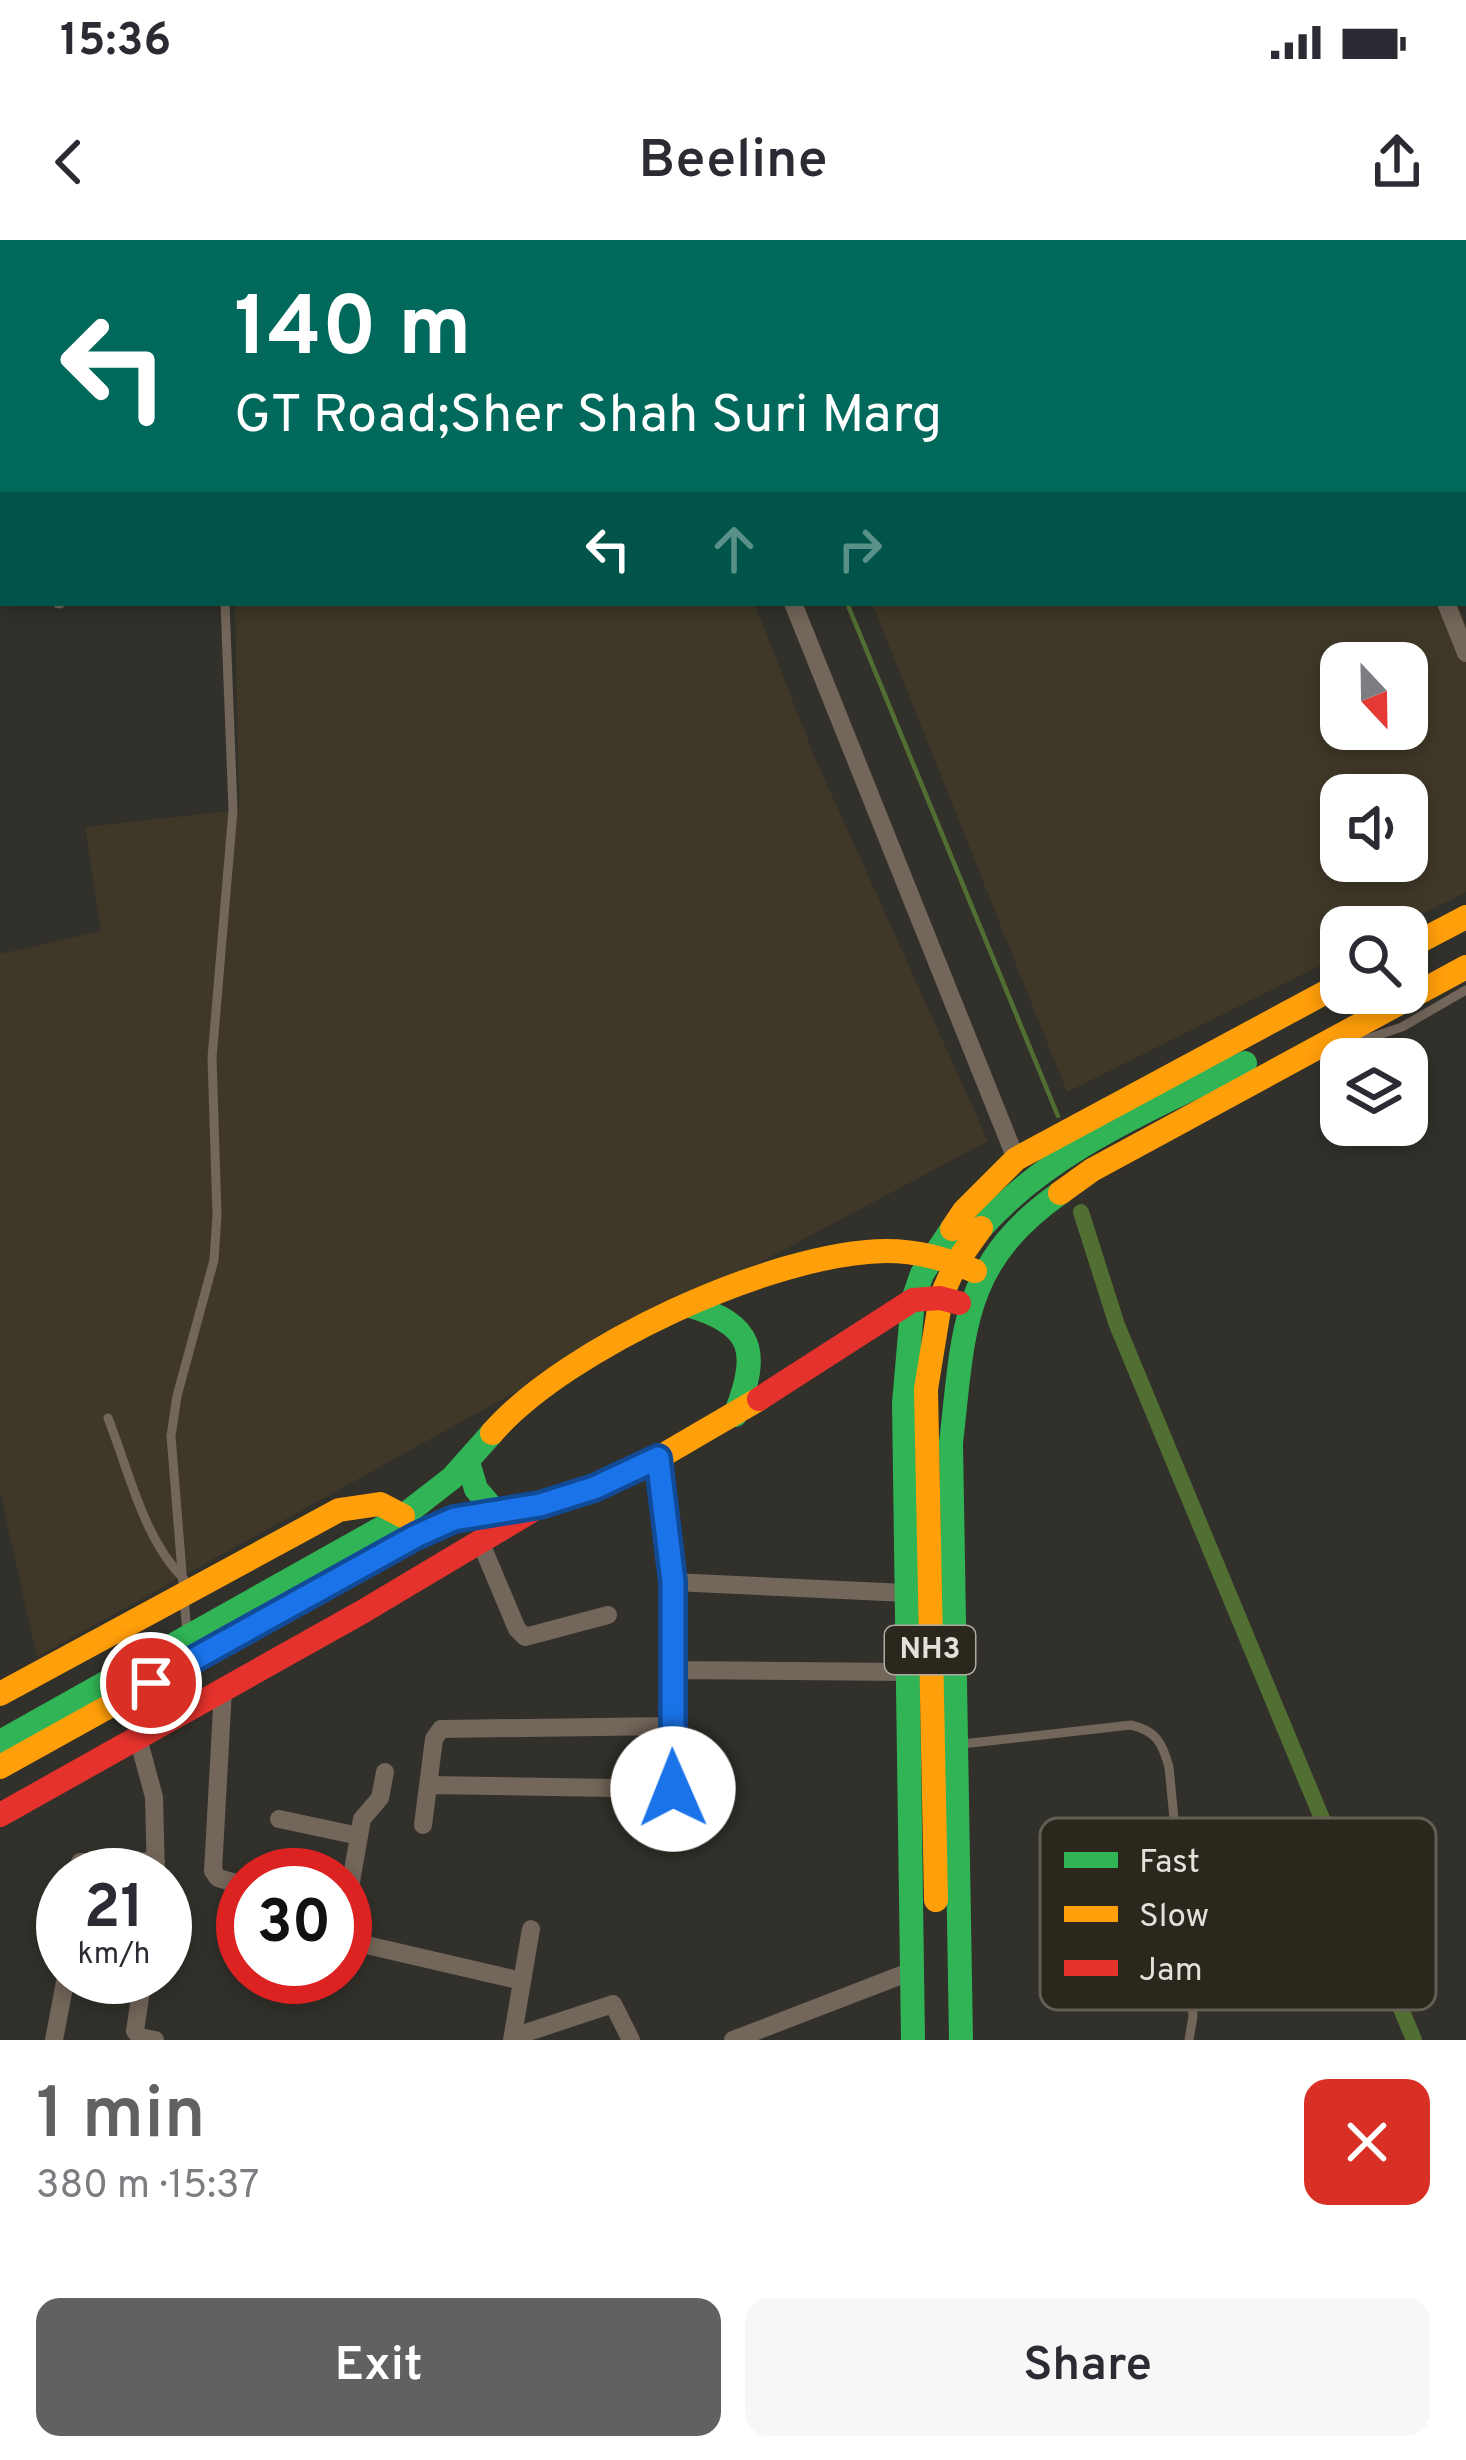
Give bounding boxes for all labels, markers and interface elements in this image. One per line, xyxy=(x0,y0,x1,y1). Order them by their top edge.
text: 15:36 xyxy=(60,14,171,71)
text: Beeline xyxy=(638,128,828,197)
icon: back xyxy=(36,129,102,195)
icon: share xyxy=(1364,129,1430,195)
text: 140 m xyxy=(234,279,471,385)
icon: left xyxy=(36,288,192,444)
text: GT Road;Sher Shah Suri Marg xyxy=(234,383,942,452)
icon: left xyxy=(575,516,641,582)
icon: ahead xyxy=(701,516,767,582)
icon: right xyxy=(827,516,893,582)
north arrow xyxy=(1320,642,1428,750)
map controls xyxy=(1320,642,1428,1146)
button: sound xyxy=(1320,774,1428,882)
button: search xyxy=(1320,906,1428,1014)
button: layers xyxy=(1320,1038,1428,1146)
road number: NH3 xyxy=(885,1626,975,1674)
pin xyxy=(100,1632,202,1734)
icon: arrive xyxy=(118,1650,184,1716)
position arrow xyxy=(610,1726,736,1852)
legend xyxy=(1040,1818,1436,2010)
text: Fast xyxy=(1139,1843,1200,1885)
speed limit sign: 30 xyxy=(216,1848,372,2004)
text: 21 xyxy=(84,1873,144,1949)
text: Slow xyxy=(1139,1897,1209,1939)
text: km/h xyxy=(78,1937,150,1974)
text: Jam xyxy=(1139,1951,1203,1993)
text: 1 min xyxy=(36,2072,206,2164)
button: close xyxy=(1304,2079,1430,2205)
text: 380 m · 15:37 xyxy=(36,2163,259,2212)
button: Exit xyxy=(36,2298,721,2436)
button: Share xyxy=(745,2298,1430,2436)

